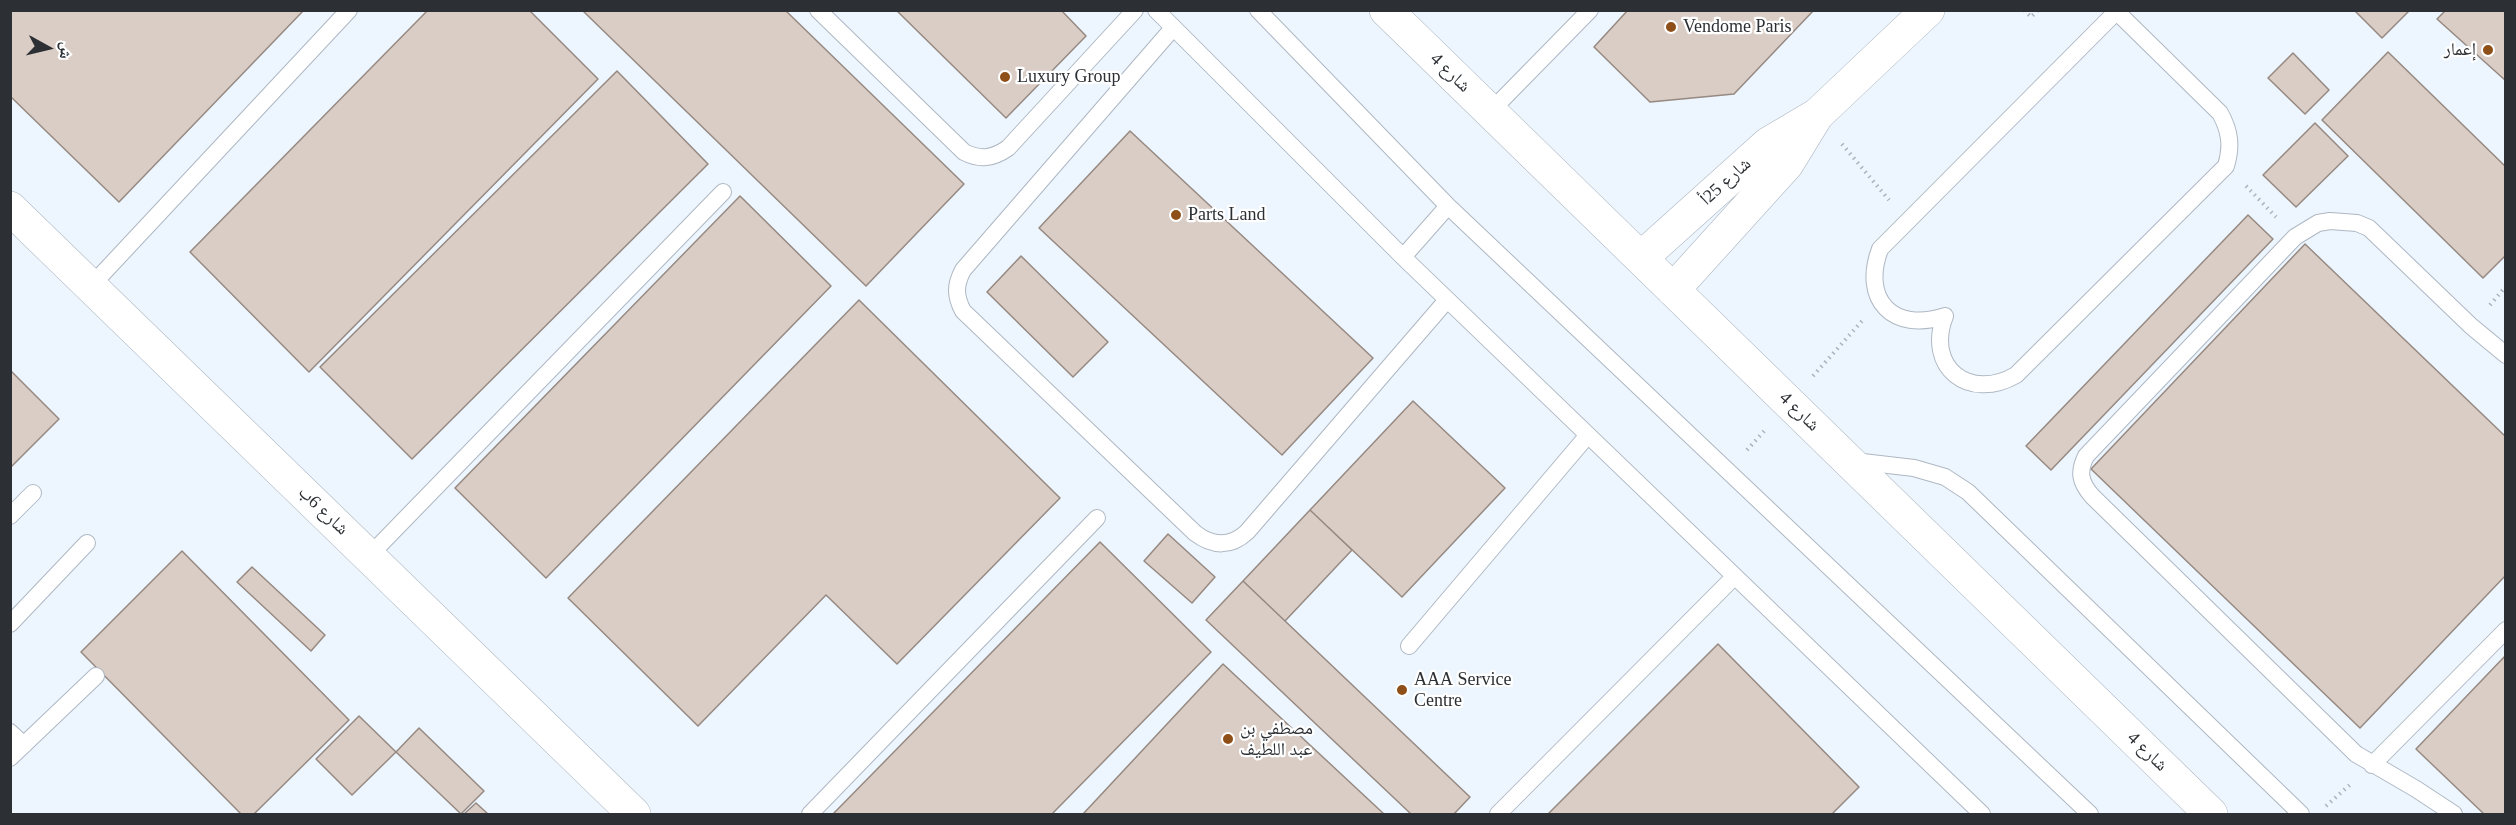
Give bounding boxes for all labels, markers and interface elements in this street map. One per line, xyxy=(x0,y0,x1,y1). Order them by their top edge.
place label: Vendome Paris xyxy=(1683,16,1791,38)
north arrow xyxy=(18,18,78,78)
marker: Vendome Paris xyxy=(1664,20,1678,34)
place label: إعمار xyxy=(2444,39,2476,61)
text: ش xyxy=(57,41,76,60)
marker: إعمار xyxy=(2481,43,2495,57)
street label: شارع 4 xyxy=(1425,49,1475,97)
place label: Luxury Group xyxy=(1017,66,1120,88)
marker: Luxury Group xyxy=(998,70,1012,84)
street label: شارع 25أ xyxy=(1696,154,1756,210)
place label: Parts Land xyxy=(1188,204,1265,226)
marker: Parts Land xyxy=(1169,208,1183,222)
street label: شارع 4 xyxy=(1774,388,1824,436)
street label: شارع 6ب xyxy=(293,482,353,540)
place label: AAA Service Centre xyxy=(1414,669,1511,712)
marker: AAA Service Centre xyxy=(1395,683,1409,697)
place label: مصطفي بن عبد اللطيف xyxy=(1240,718,1313,760)
street label: شارع 4 xyxy=(2122,728,2172,776)
marker: مصطفي بن عبد اللطيف xyxy=(1221,732,1235,746)

